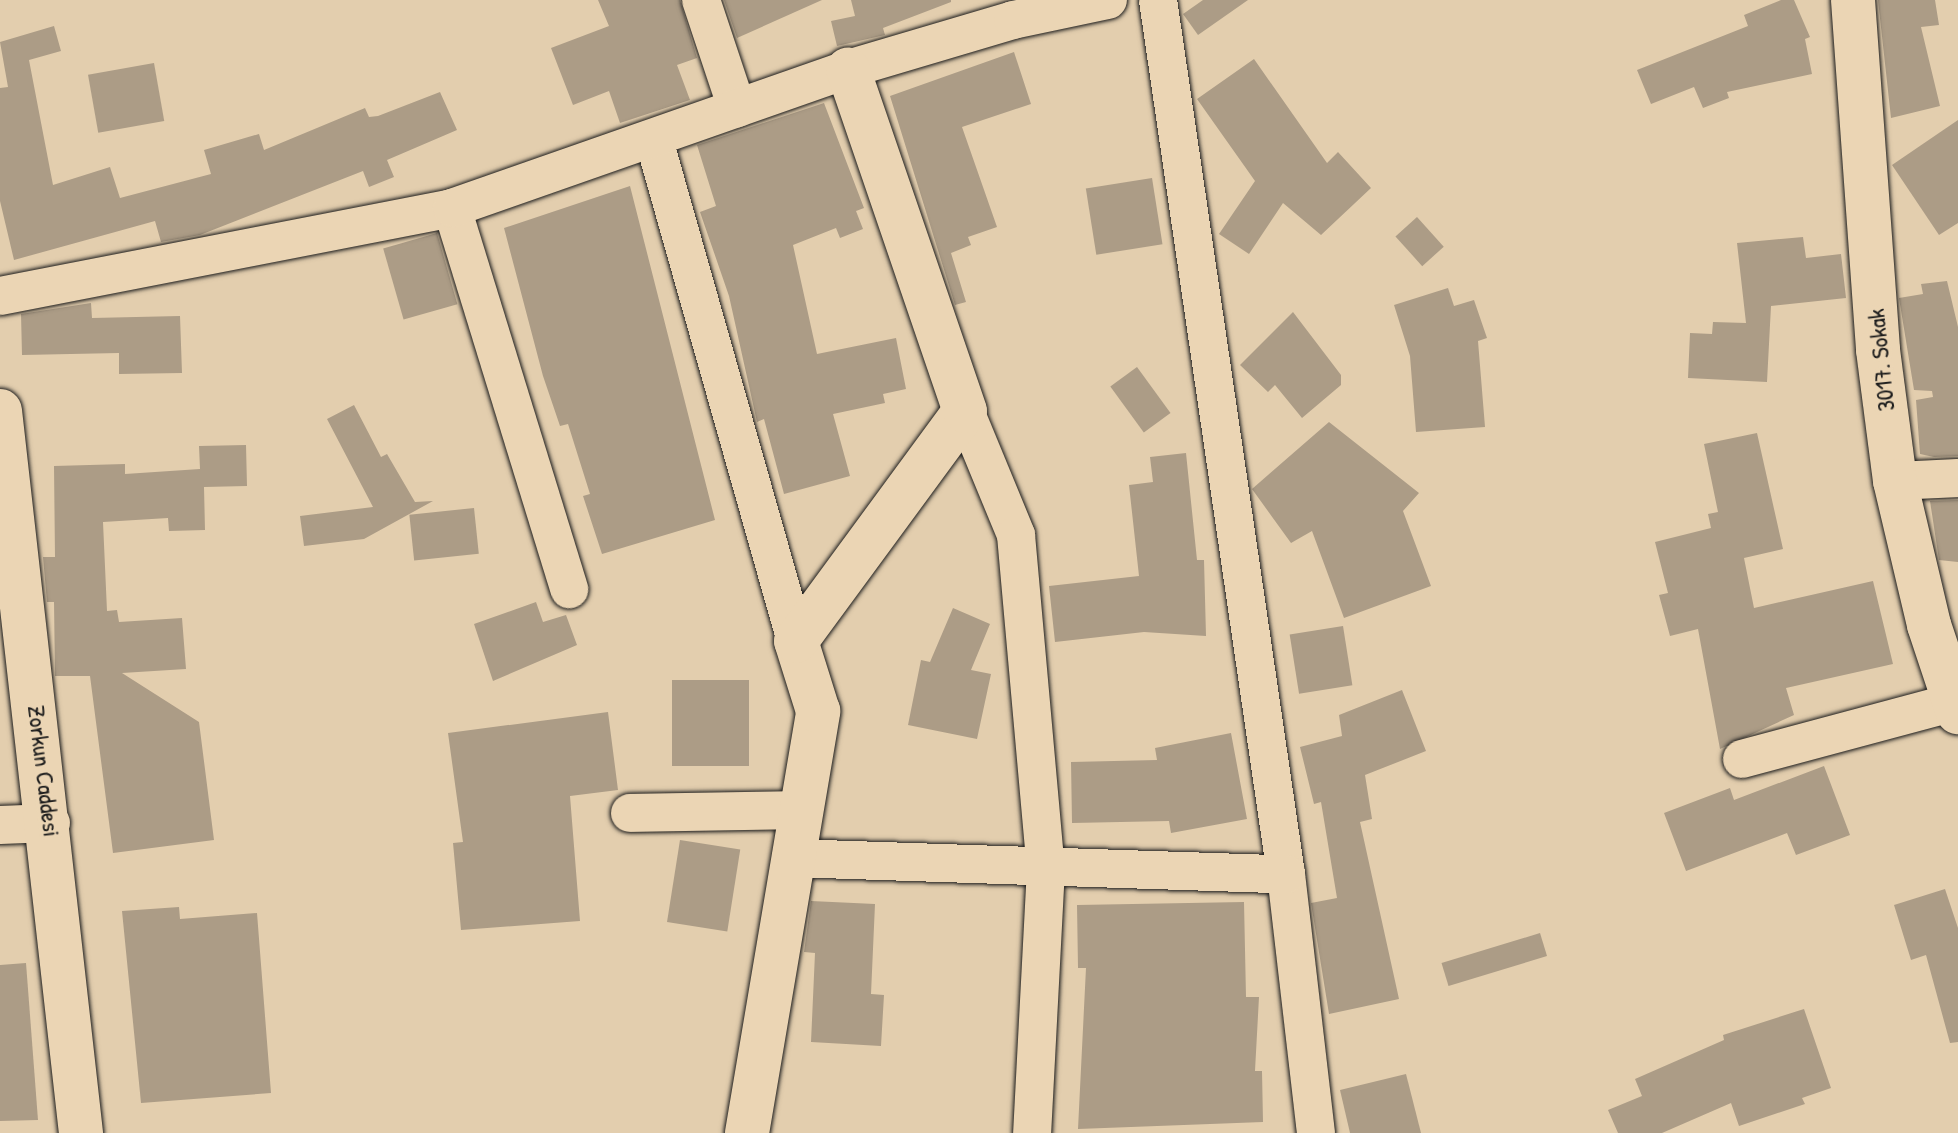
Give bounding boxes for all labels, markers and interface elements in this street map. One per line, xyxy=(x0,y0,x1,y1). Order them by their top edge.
street label: 3017. Sokak xyxy=(1861,307,1901,413)
street label: Zorkun Caddesi xyxy=(22,704,66,838)

